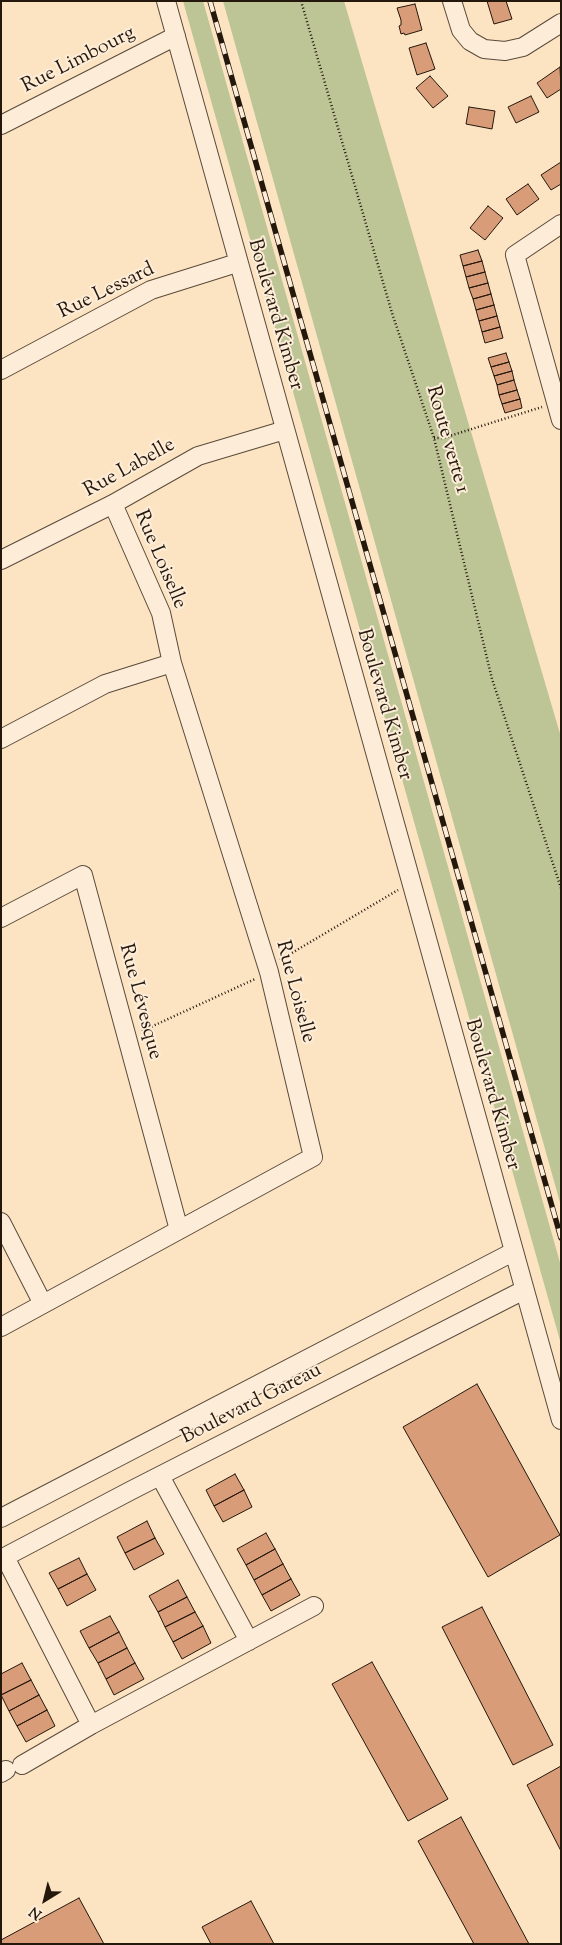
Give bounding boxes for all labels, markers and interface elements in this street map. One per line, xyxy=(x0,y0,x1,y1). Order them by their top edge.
street label: Rue Limbourg xyxy=(18,22,140,100)
street label: Boulevard Kimber xyxy=(241,237,307,393)
street label: Rue Lessard xyxy=(55,258,159,326)
street label: Route verte 1 xyxy=(419,384,473,496)
street label: Rue Labelle xyxy=(80,434,180,504)
street label: Rue Loiselle xyxy=(127,507,191,613)
street label: Boulevard Kimber xyxy=(350,627,416,783)
street label: Rue Loiselle xyxy=(269,938,319,1046)
street label: Rue Lévesque xyxy=(112,941,166,1063)
street label: Boulevard Kimber xyxy=(458,1017,524,1173)
street label: Boulevard Gareau xyxy=(178,1359,326,1451)
north arrow xyxy=(20,1875,70,1925)
text: N xyxy=(26,1901,47,1924)

